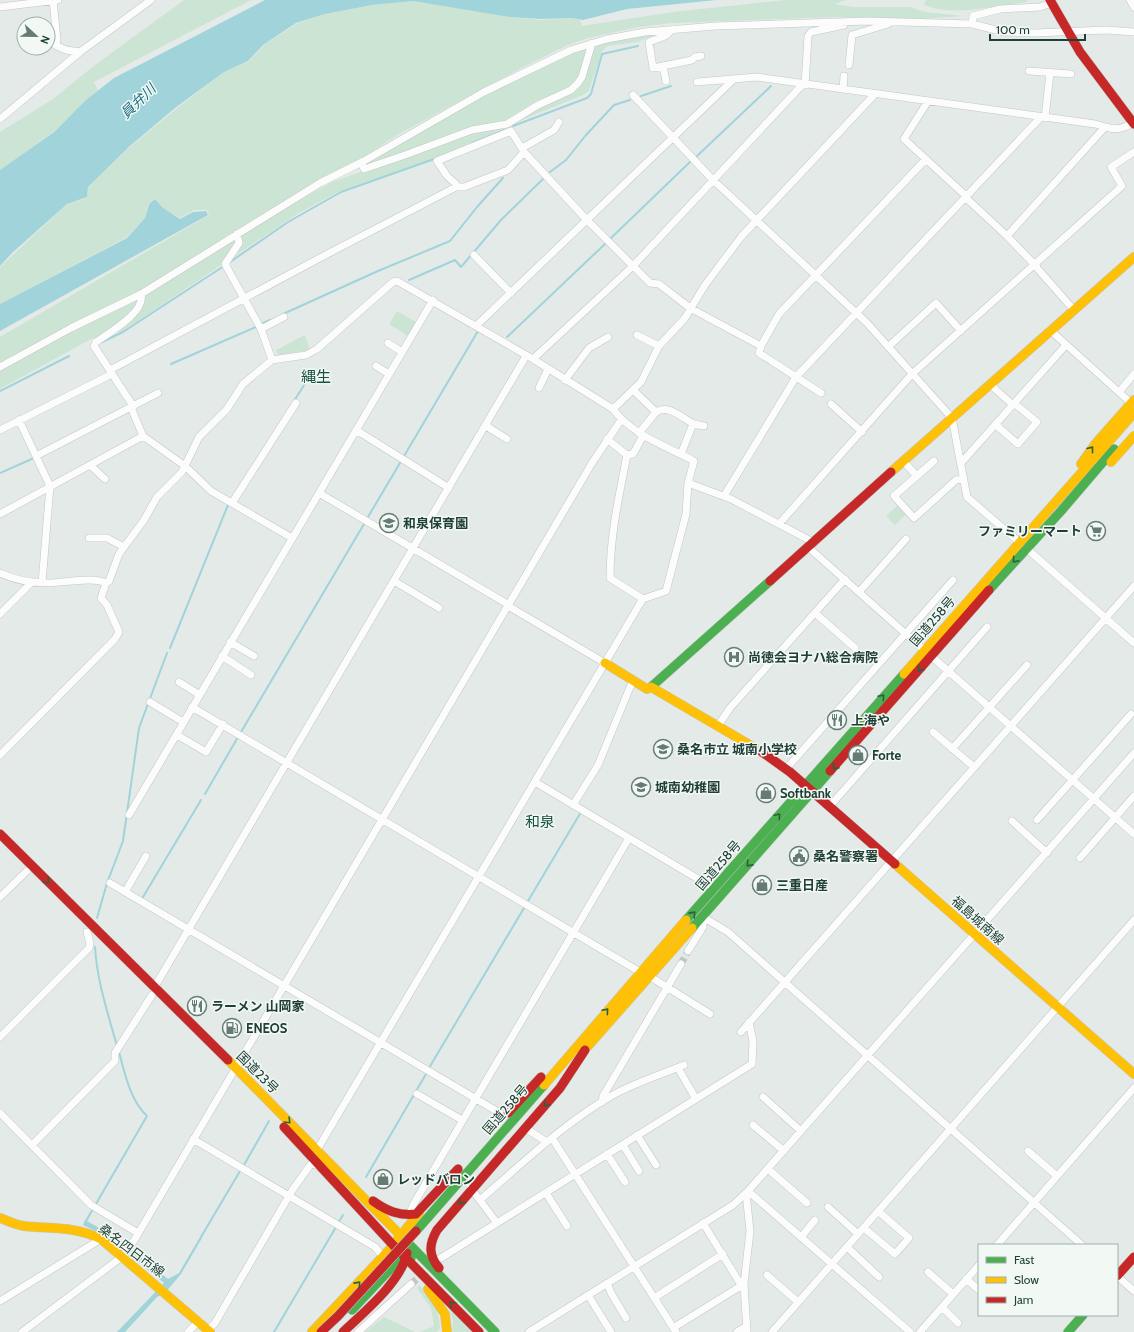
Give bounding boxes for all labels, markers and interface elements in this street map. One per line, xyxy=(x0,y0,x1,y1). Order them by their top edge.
north arrow xyxy=(16,16,56,56)
scale bar xyxy=(990,16,1085,42)
text: 100 m xyxy=(996,22,1030,37)
text: N xyxy=(37,34,53,46)
water label: 員弁川 xyxy=(117,79,161,122)
district label: 縄生 xyxy=(301,368,331,386)
one-way arrow xyxy=(1087,447,1094,454)
school or university icon: 和泉保育園 xyxy=(378,512,400,534)
place label: 和泉保育園 xyxy=(403,515,468,531)
supermarket icon: ファミリーマート xyxy=(1085,520,1107,542)
place label: ファミリーマート xyxy=(978,523,1082,539)
one-way arrow xyxy=(1013,556,1020,563)
street label: 国道258号 xyxy=(906,593,958,649)
hospital icon: 尚徳会ヨナハ総合病院 xyxy=(723,646,745,668)
place label: 尚徳会ヨナハ総合病院 xyxy=(748,649,878,665)
one-way arrow xyxy=(918,664,925,671)
one-way arrow xyxy=(878,694,885,702)
restaurant icon: 上海や xyxy=(826,709,848,731)
place label: 上海や xyxy=(851,712,890,728)
school or university icon: 桑名市立 城南小学校 xyxy=(652,738,674,760)
place label: 桑名市立 城南小学校 xyxy=(677,741,797,757)
shop icon: Forte xyxy=(847,744,869,766)
place label: Forte xyxy=(872,747,902,763)
one-way arrow xyxy=(832,762,839,769)
school or university icon: 城南幼稚園 xyxy=(630,776,652,798)
place label: 城南幼稚園 xyxy=(655,779,720,795)
shop icon: Softbank xyxy=(755,782,777,804)
place label: Softbank xyxy=(780,785,832,801)
district label: 和泉 xyxy=(525,813,555,831)
one-way arrow xyxy=(774,813,781,821)
street label: 国道258号 xyxy=(692,837,744,893)
public building icon: 桑名警察署 xyxy=(788,845,810,867)
place label: 桑名警察署 xyxy=(813,848,878,864)
one-way arrow xyxy=(747,860,754,867)
shop icon: 三重日産 xyxy=(751,874,773,896)
one-way arrow xyxy=(43,876,50,884)
place label: 三重日産 xyxy=(776,877,828,893)
street label: 福島城南線 xyxy=(948,892,1008,948)
one-way arrow xyxy=(688,911,695,918)
restaurant icon: ラーメン 山岡家 xyxy=(186,995,208,1017)
place label: ラーメン 山岡家 xyxy=(211,998,304,1014)
one-way arrow xyxy=(602,1008,609,1016)
fuel station icon: ENEOS xyxy=(221,1017,243,1039)
place label: ENEOS xyxy=(246,1020,288,1036)
street label: 国道23号 xyxy=(234,1048,282,1096)
street label: 国道258号 xyxy=(479,1081,531,1137)
one-way arrow xyxy=(543,1099,551,1107)
one-way arrow xyxy=(283,1116,291,1124)
shop icon: レッドバロン xyxy=(372,1168,394,1190)
place label: レッドバロン xyxy=(397,1171,475,1187)
one-way arrow xyxy=(458,1197,465,1205)
street label: 桑名四日市線 xyxy=(96,1220,168,1280)
legend xyxy=(978,1244,1118,1316)
text: Fast xyxy=(1014,1252,1034,1267)
text: Slow xyxy=(1014,1272,1039,1287)
one-way arrow xyxy=(353,1281,361,1289)
text: Jam xyxy=(1013,1292,1033,1307)
one-way arrow xyxy=(449,1301,457,1309)

